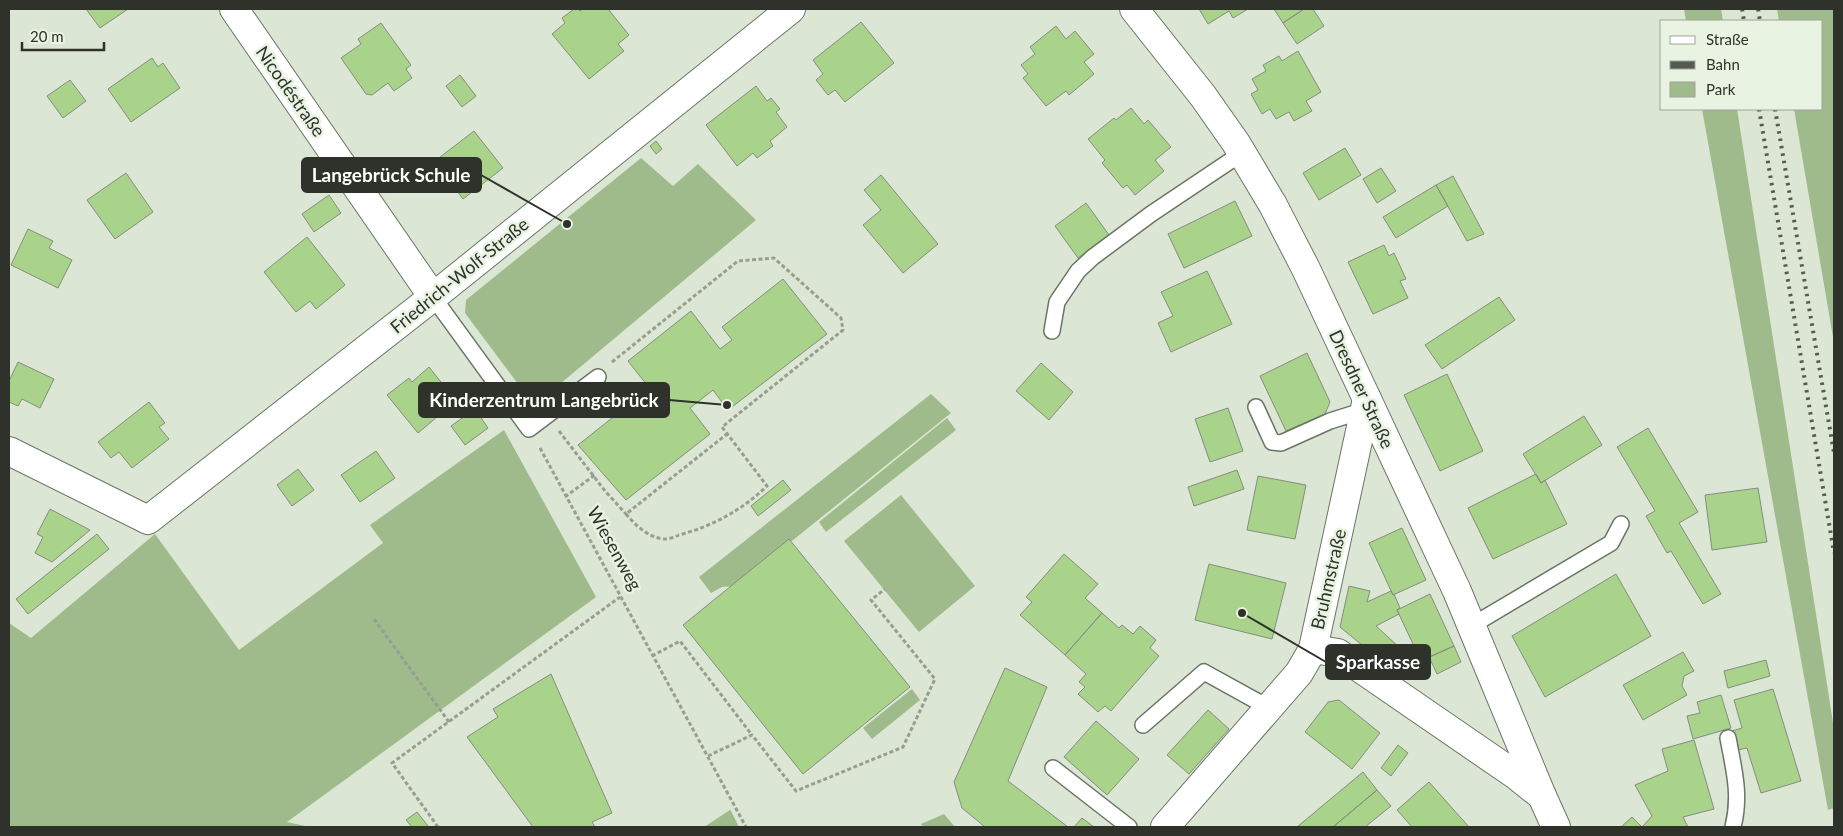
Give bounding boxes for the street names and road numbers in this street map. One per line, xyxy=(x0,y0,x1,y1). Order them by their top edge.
street label: Nicodéstraße xyxy=(252,41,330,141)
street label: Friedrich-Wolf-Straße xyxy=(385,212,533,338)
street label: Dresdner Straße xyxy=(1325,326,1399,452)
street label: Wiesenweg xyxy=(583,502,647,594)
street label: Bruhmstraße xyxy=(1306,527,1350,631)

